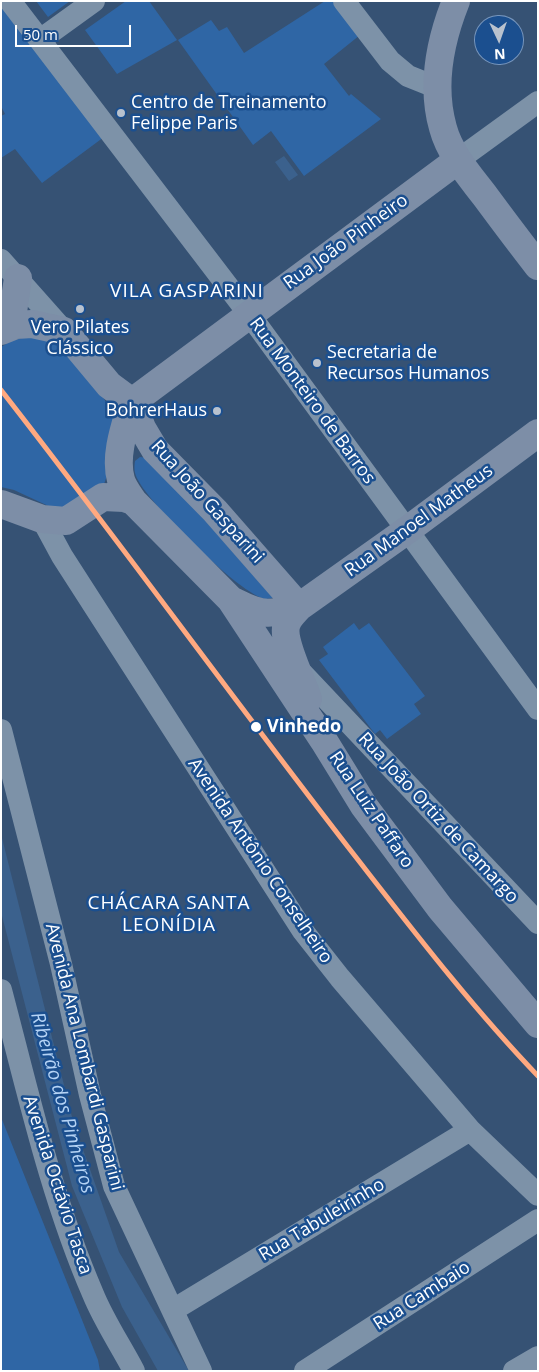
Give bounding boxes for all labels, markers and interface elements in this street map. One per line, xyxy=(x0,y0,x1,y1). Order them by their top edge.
scale bar xyxy=(18,15,134,47)
north arrow xyxy=(474,15,524,65)
text: 50 m xyxy=(23,24,58,44)
text: N xyxy=(494,45,506,64)
place label: Centro de Treinamento Felippe Paris xyxy=(131,92,327,134)
marker: Centro de Treinamento Felippe Paris xyxy=(115,107,127,119)
street label: Rua João Pinheiro xyxy=(280,190,412,294)
district label: VILA GASPARINI xyxy=(108,281,266,303)
marker: Vero Pilates Clássico xyxy=(74,303,86,315)
street label: Rua Monteiro de Barros xyxy=(244,314,380,488)
place label: Vero Pilates Clássico xyxy=(31,317,129,359)
place label: Secretaria de Recursos Humanos xyxy=(327,342,489,384)
marker: Secretaria de Recursos Humanos xyxy=(311,357,323,369)
place label: BohrerHaus xyxy=(106,400,207,422)
marker: BohrerHaus xyxy=(211,405,223,417)
street label: Rua João Gasparini xyxy=(146,436,268,568)
street label: Rua Manoel Matheus xyxy=(341,460,497,582)
place label: Vinhedo xyxy=(267,716,341,738)
marker: Vinhedo xyxy=(249,720,263,734)
street label: Rua João Ortiz de Camargo xyxy=(353,728,523,908)
street label: Rua Luiz Paffaro xyxy=(324,748,418,872)
street label: Avenida Antônio Conselheiro xyxy=(183,754,337,968)
district label: CHÁCARA SANTA LEONÍDIA xyxy=(86,893,252,937)
street label: Avenida Ana Lombardi Gasparini xyxy=(40,921,128,1193)
water label: Ribeirão dos Pinheiros xyxy=(25,1010,99,1196)
street label: Avenida Octávio Tasca xyxy=(18,1093,96,1277)
street label: Rua Tabuleirinho xyxy=(255,1174,389,1266)
street label: Rua Cambaio xyxy=(369,1257,475,1335)

